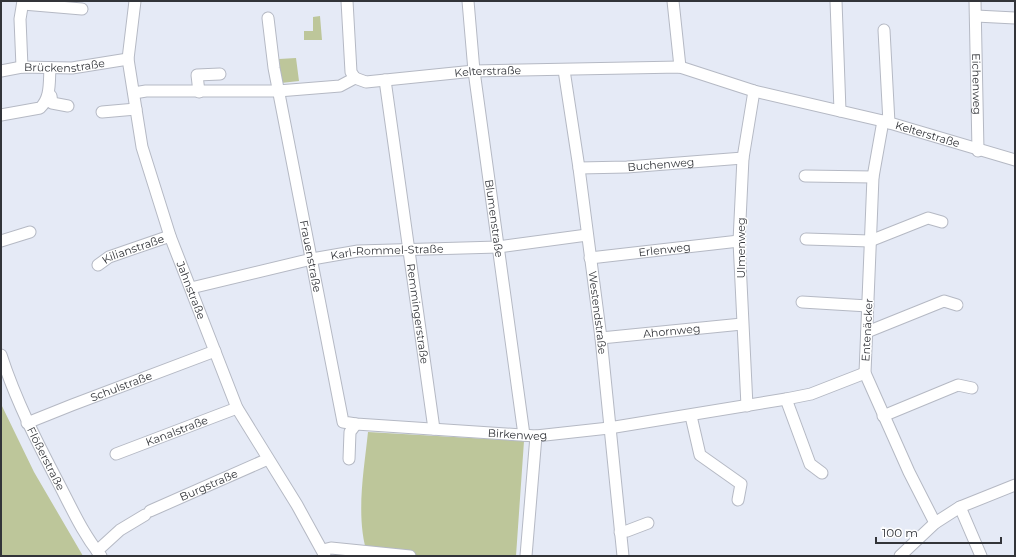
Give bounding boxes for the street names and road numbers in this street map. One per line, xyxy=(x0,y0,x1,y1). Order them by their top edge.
street label: Eichenweg xyxy=(969,53,984,115)
street label: Brückenstraße xyxy=(24,56,106,75)
street label: Kelterstraße xyxy=(454,63,522,80)
street label: Kelterstraße xyxy=(894,118,962,150)
street label: Buchenweg xyxy=(627,155,695,174)
street label: Blumenstraße xyxy=(482,178,507,259)
street label: Ulmenweg xyxy=(734,218,748,279)
street label: Frauenstraße xyxy=(297,219,325,294)
street label: Kilianstraße xyxy=(99,231,166,267)
street label: Erlenweg xyxy=(638,240,691,259)
street label: Karl-Rommel-Straße xyxy=(329,242,444,263)
street label: Jahnstraße xyxy=(173,258,209,322)
street label: Remmingerstraße xyxy=(404,263,432,365)
street label: Westendstraße xyxy=(585,270,610,355)
street label: Entenäcker xyxy=(858,298,876,362)
street label: Ahornweg xyxy=(642,321,701,341)
street label: Schulstraße xyxy=(88,368,154,404)
street label: Kanalstraße xyxy=(144,413,210,449)
street label: Flößerstraße xyxy=(24,424,68,493)
street label: Birkenweg xyxy=(487,426,548,443)
street label: Burgstraße xyxy=(177,466,240,504)

